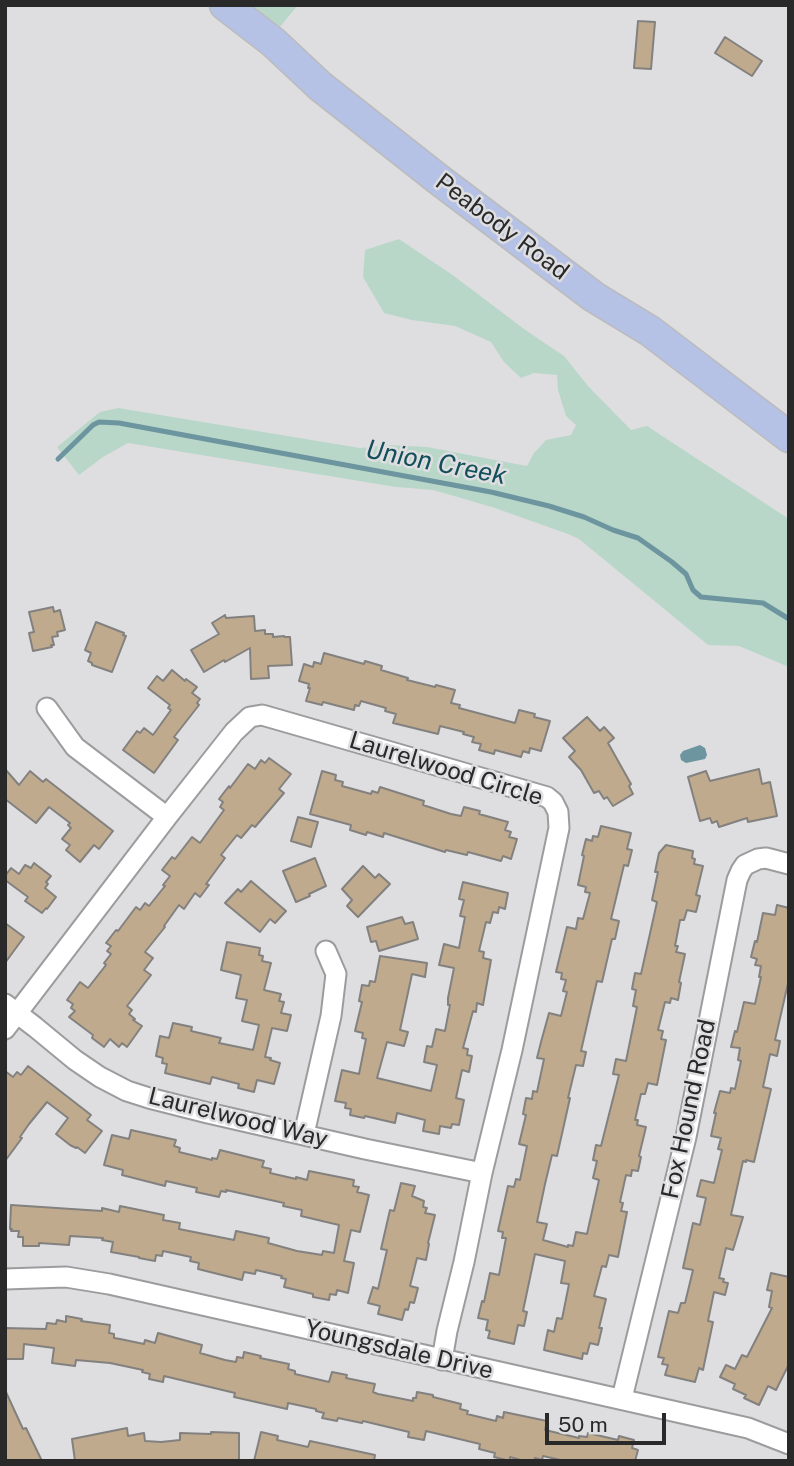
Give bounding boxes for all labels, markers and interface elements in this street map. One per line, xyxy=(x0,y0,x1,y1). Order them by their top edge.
street label: Peabody Road xyxy=(430,168,574,286)
water label: Union Creek xyxy=(363,434,509,492)
street label: Laurelwood Circle xyxy=(346,726,546,812)
street label: Fox Hound Road xyxy=(656,1017,722,1201)
street label: Laurelwood Way xyxy=(145,1082,331,1154)
street label: Youngsdale Drive xyxy=(302,1314,496,1386)
scale bar xyxy=(549,1400,670,1444)
text: 50 m xyxy=(558,1412,608,1437)

